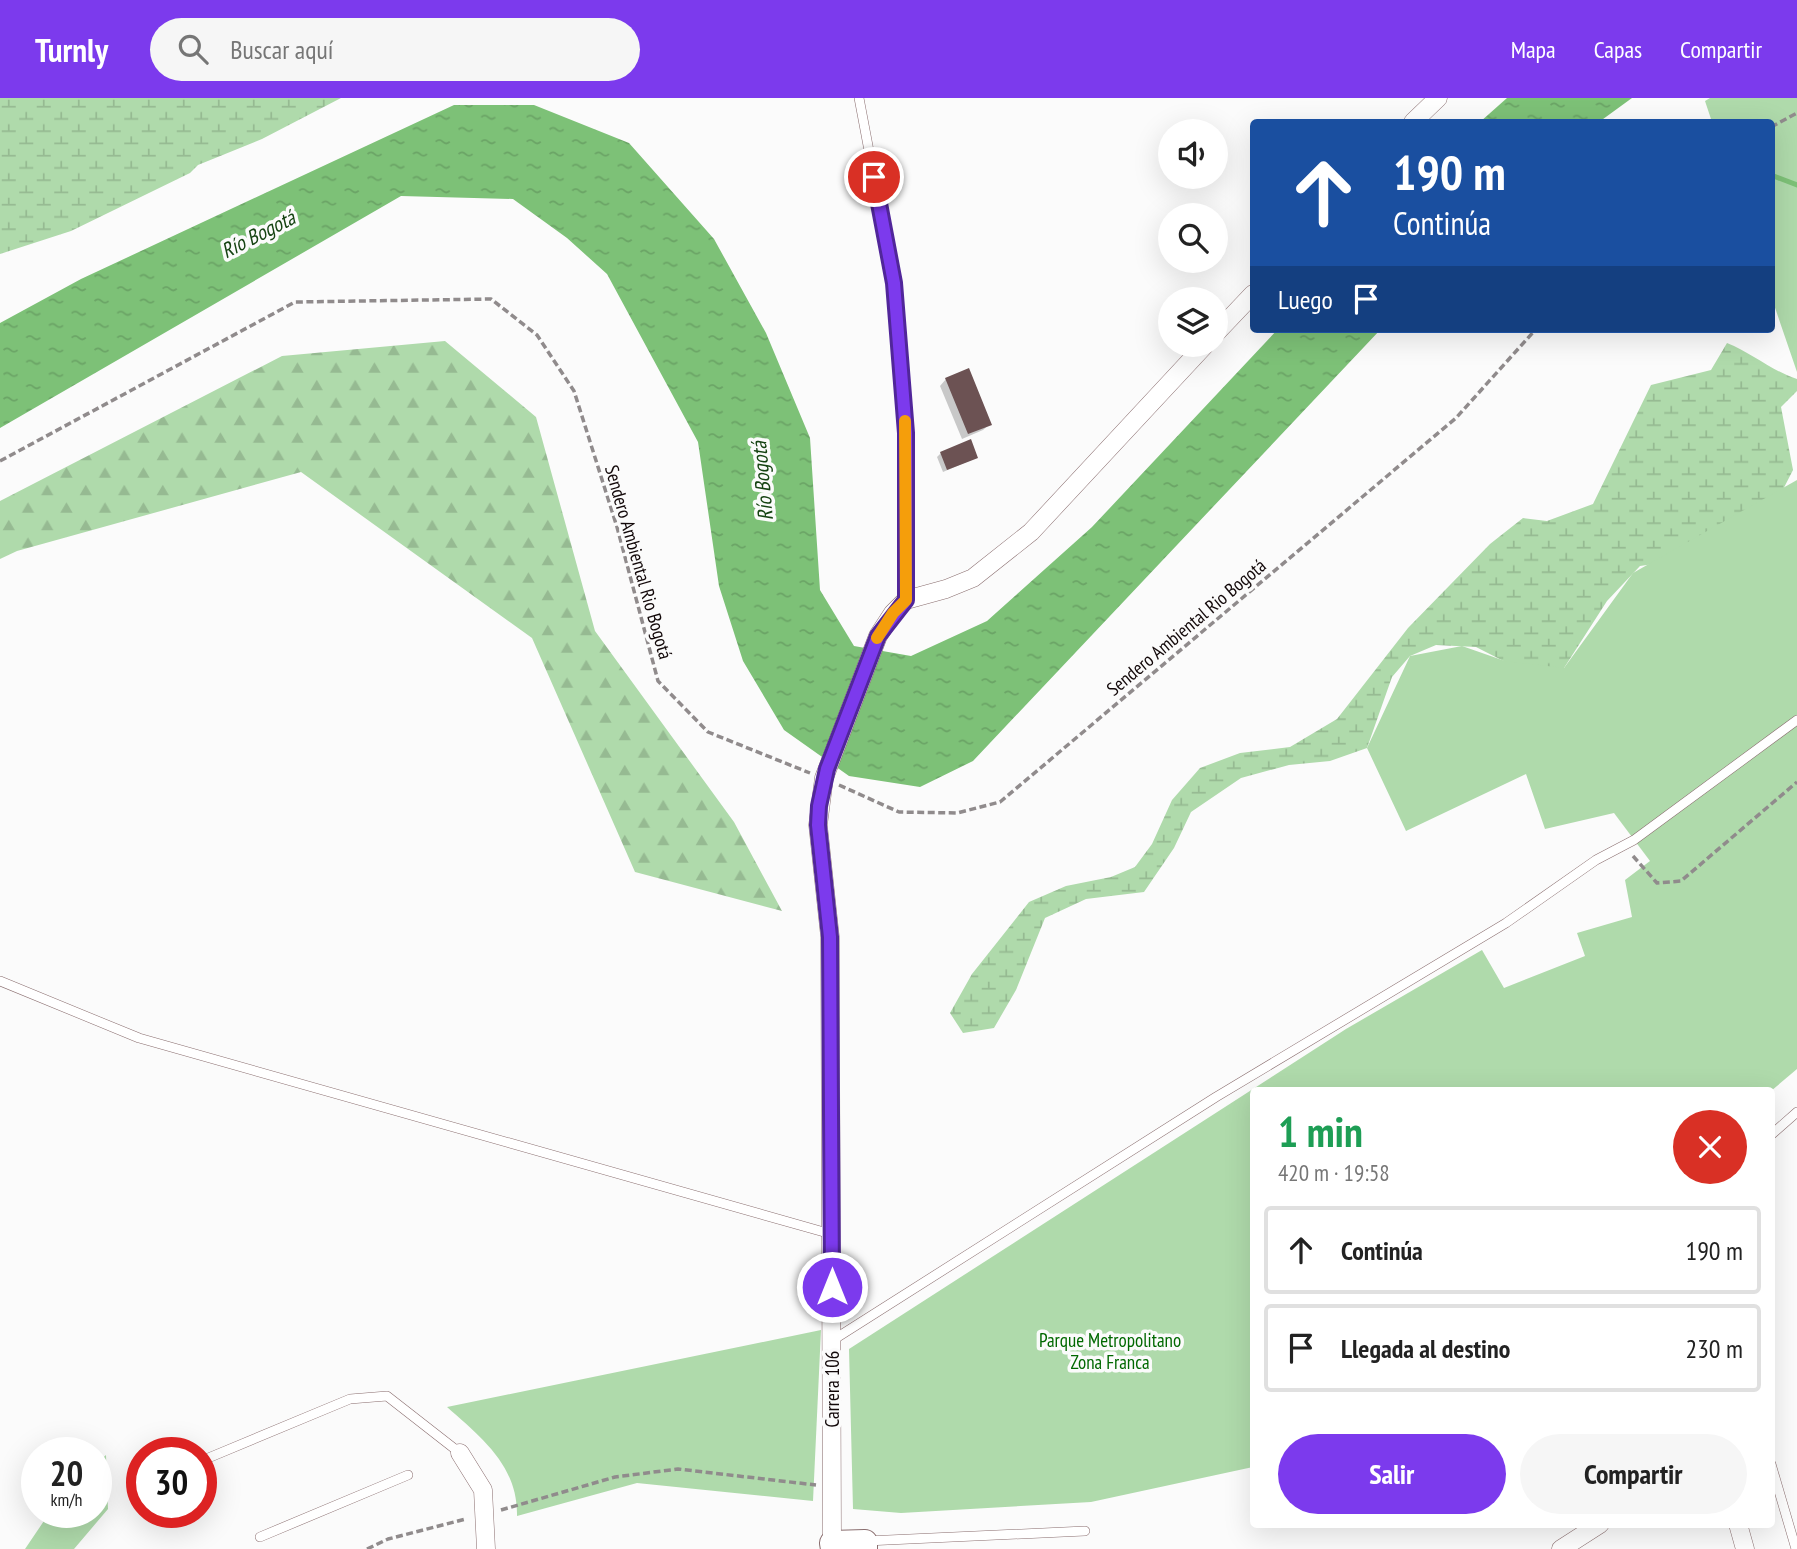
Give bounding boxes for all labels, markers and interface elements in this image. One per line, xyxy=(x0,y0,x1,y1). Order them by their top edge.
search box xyxy=(150,18,640,81)
text: Turnly xyxy=(35,28,108,71)
icon: search xyxy=(174,30,212,68)
text: Buscar aquí xyxy=(230,33,333,66)
text: Mapa xyxy=(1511,34,1556,65)
text: Capas xyxy=(1594,34,1642,65)
text: Compartir xyxy=(1680,34,1762,65)
map controls xyxy=(1158,119,1228,357)
button: sound xyxy=(1158,119,1228,189)
text: 190 m xyxy=(1393,140,1506,204)
pin xyxy=(844,147,904,207)
icon: ahead xyxy=(1278,147,1369,238)
icon: arrive xyxy=(855,158,893,196)
text: Continúa xyxy=(1393,202,1491,244)
water label: Río Bogotá xyxy=(216,203,301,264)
button: search xyxy=(1158,203,1228,273)
icon: arrive xyxy=(1347,280,1385,318)
text: Luego xyxy=(1278,283,1333,316)
button: layers xyxy=(1158,287,1228,357)
water label: Río Bogotá xyxy=(745,439,779,522)
street label: Sendero Ambiental Rio Bogotá xyxy=(600,462,678,662)
street label: Sendero Ambiental Rio Bogotá xyxy=(1102,553,1270,701)
text: 1 min xyxy=(1278,1104,1363,1159)
button: close xyxy=(1673,1110,1747,1184)
text: 420 m · 19:58 xyxy=(1278,1158,1390,1187)
icon: ahead xyxy=(1282,1231,1320,1269)
text: Continúa xyxy=(1341,1234,1423,1267)
text: 190 m xyxy=(1685,1234,1743,1267)
position arrow xyxy=(795,1250,869,1324)
park label: Parque Metropolitano Zona Franca xyxy=(1039,1328,1181,1374)
icon: arrive xyxy=(1282,1329,1320,1367)
text: Llegada al destino xyxy=(1341,1332,1510,1365)
text: 230 m xyxy=(1685,1332,1743,1365)
street label: Carrera 106 xyxy=(820,1351,844,1427)
button: Salir xyxy=(1278,1434,1506,1514)
button: Compartir xyxy=(1520,1434,1747,1514)
speed limit sign: 30 xyxy=(126,1437,217,1528)
text: 20 xyxy=(50,1450,83,1496)
text: km/h xyxy=(51,1488,82,1511)

